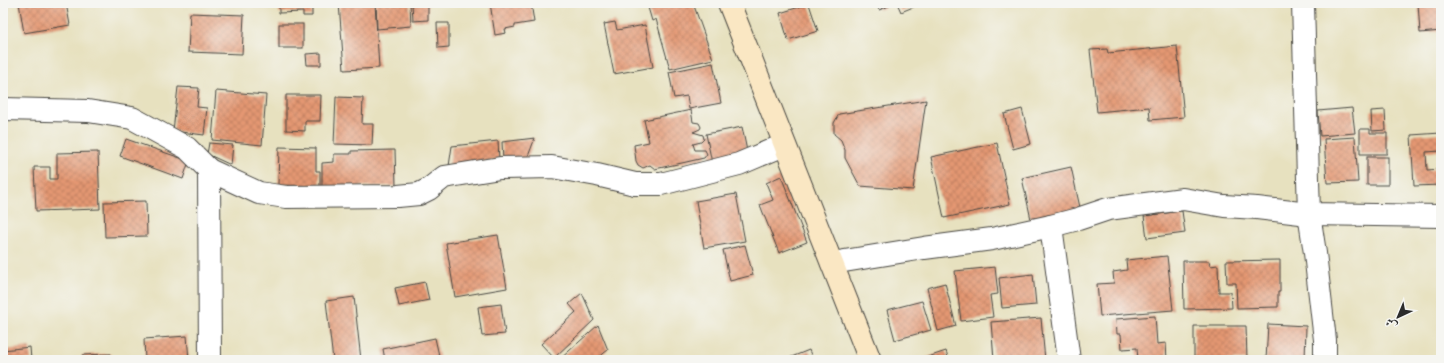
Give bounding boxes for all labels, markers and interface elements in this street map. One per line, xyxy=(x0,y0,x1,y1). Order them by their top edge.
north arrow xyxy=(1378,297,1418,337)
text: ش xyxy=(1383,314,1401,332)

